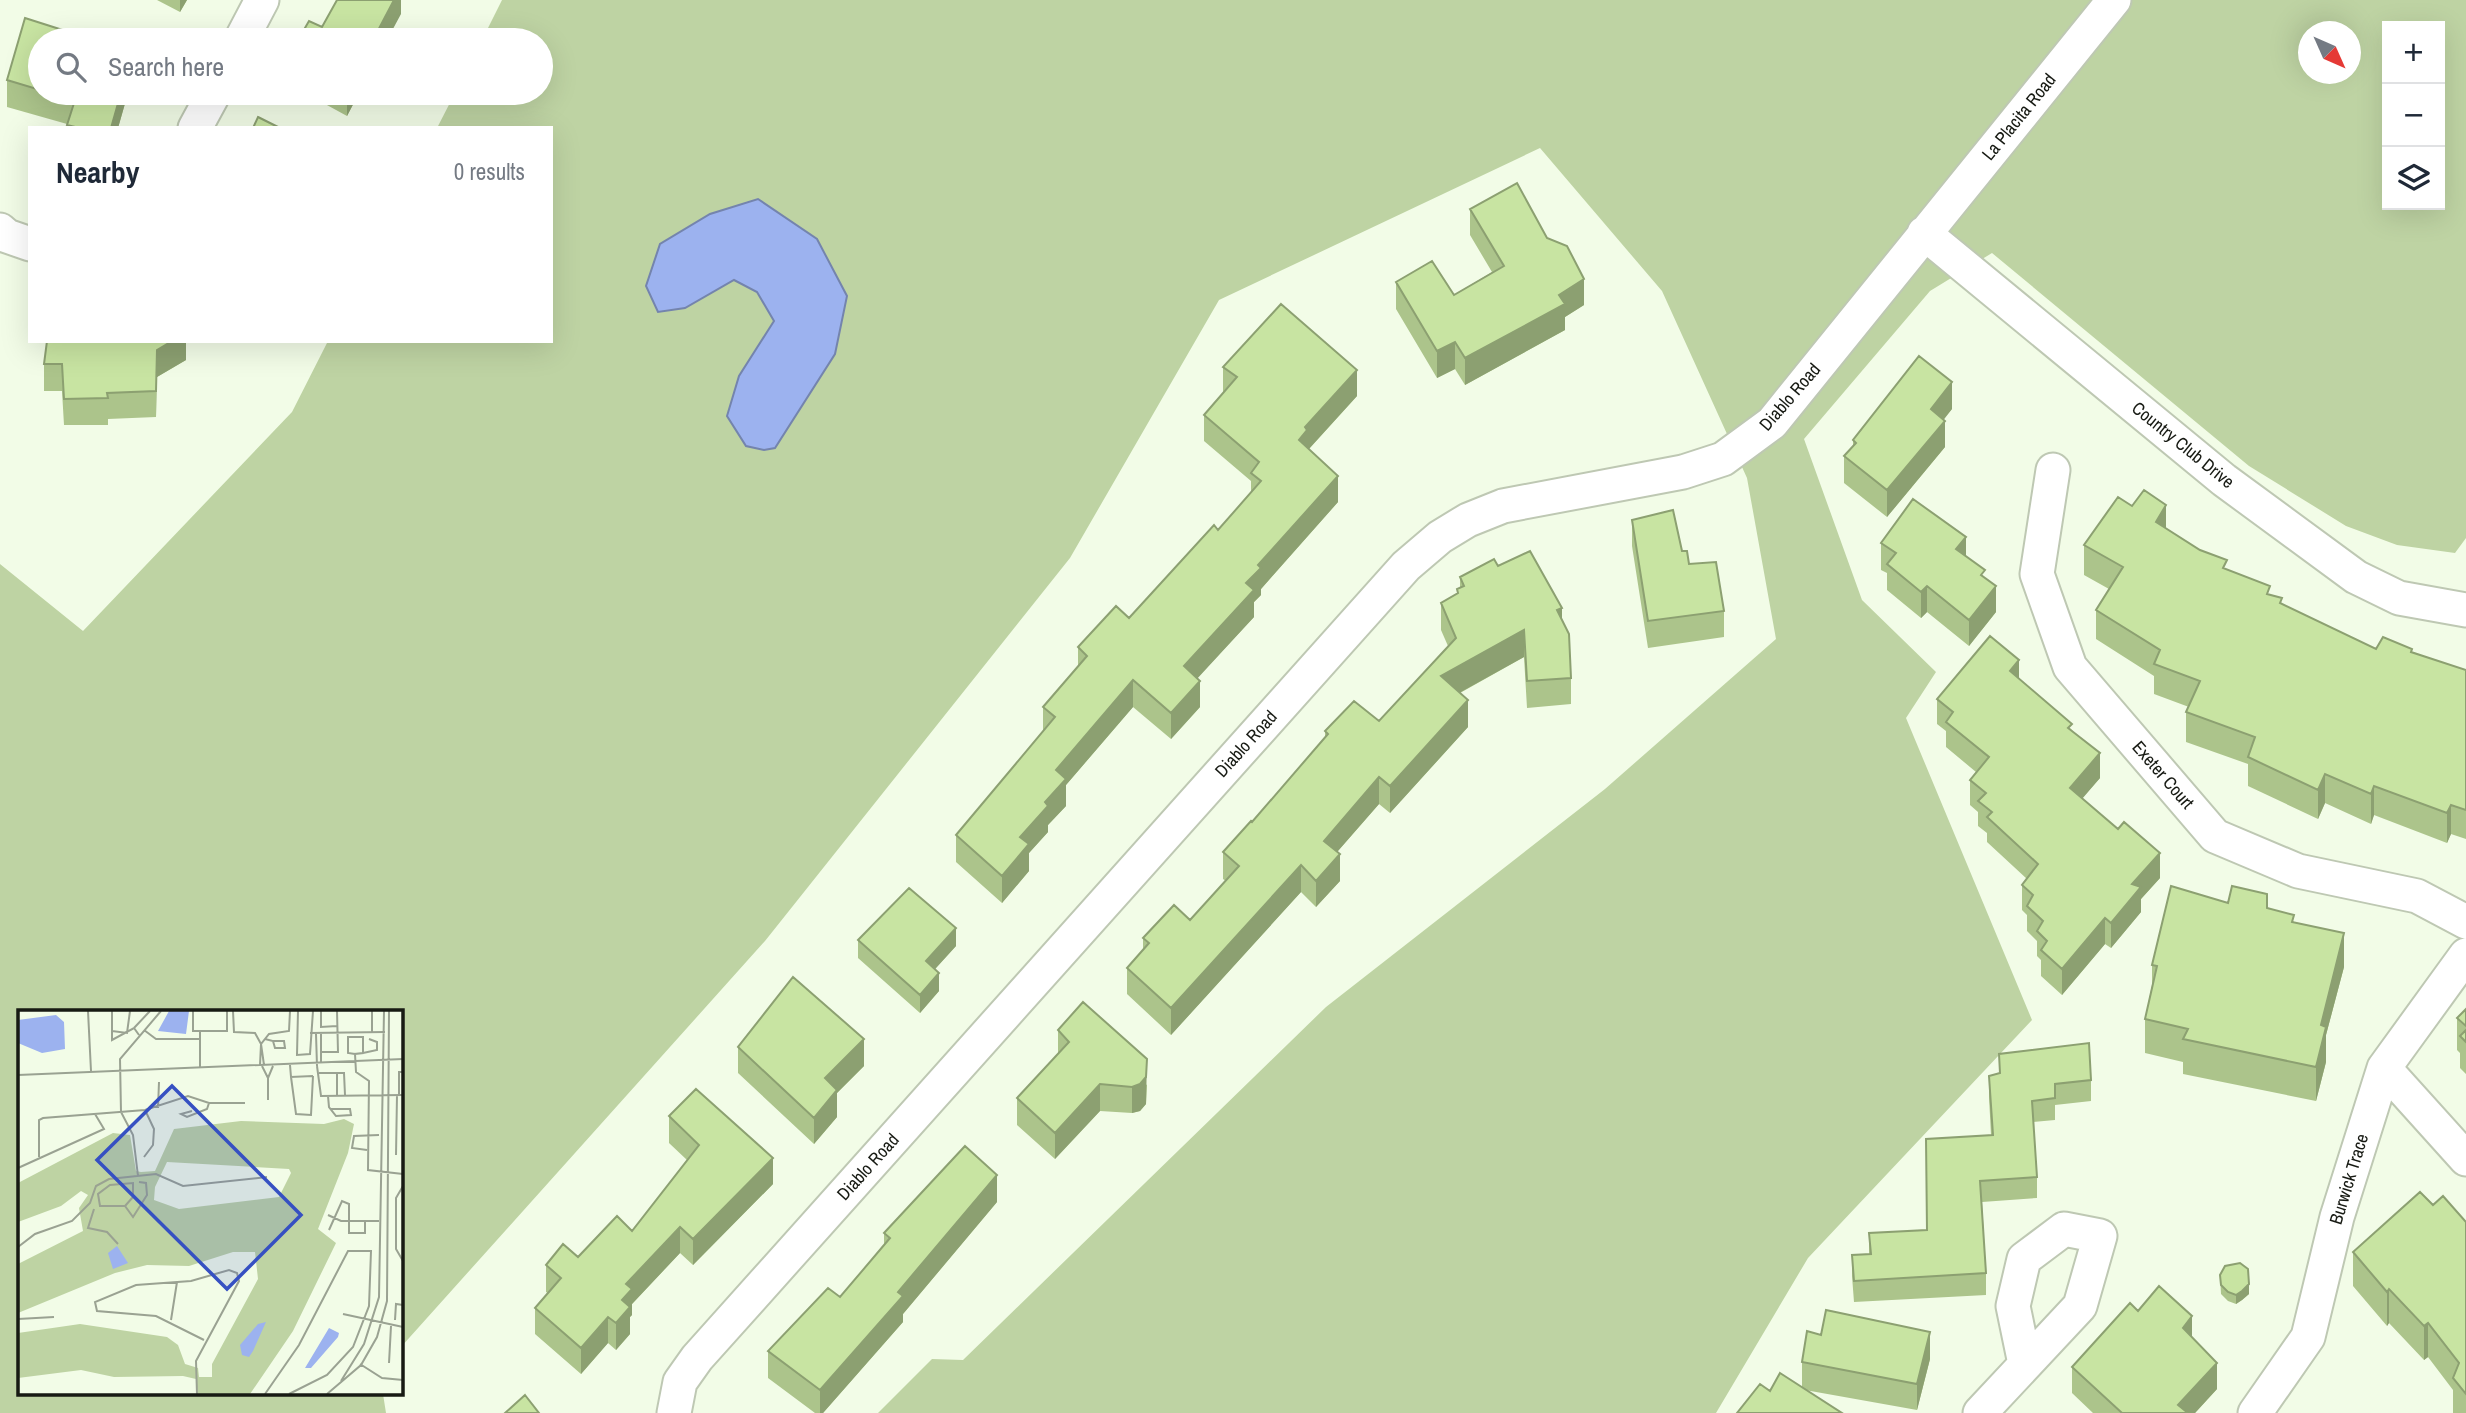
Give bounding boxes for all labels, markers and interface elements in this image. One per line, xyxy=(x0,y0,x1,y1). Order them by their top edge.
north arrow xyxy=(2298,21,2361,84)
map controls xyxy=(2382,21,2445,210)
button: + xyxy=(2382,21,2445,84)
search box xyxy=(28,28,553,105)
icon: search xyxy=(52,48,90,86)
text: Search here xyxy=(108,49,224,84)
street label: La Placita Road xyxy=(1976,68,2061,165)
button: − xyxy=(2382,84,2445,147)
button: layers xyxy=(2382,147,2445,210)
text: Nearby xyxy=(56,152,139,192)
text: 0 results xyxy=(454,156,525,187)
street label: Diablo Road xyxy=(1753,358,1826,436)
street label: Country Club Drive xyxy=(2127,395,2240,494)
street label: Diablo Road xyxy=(1209,705,1282,783)
street label: Exeter Court xyxy=(2127,735,2200,814)
inset map xyxy=(18,1010,402,1396)
street label: Diablo Road xyxy=(831,1128,904,1206)
street label: Burwick Trace xyxy=(2323,1130,2374,1227)

